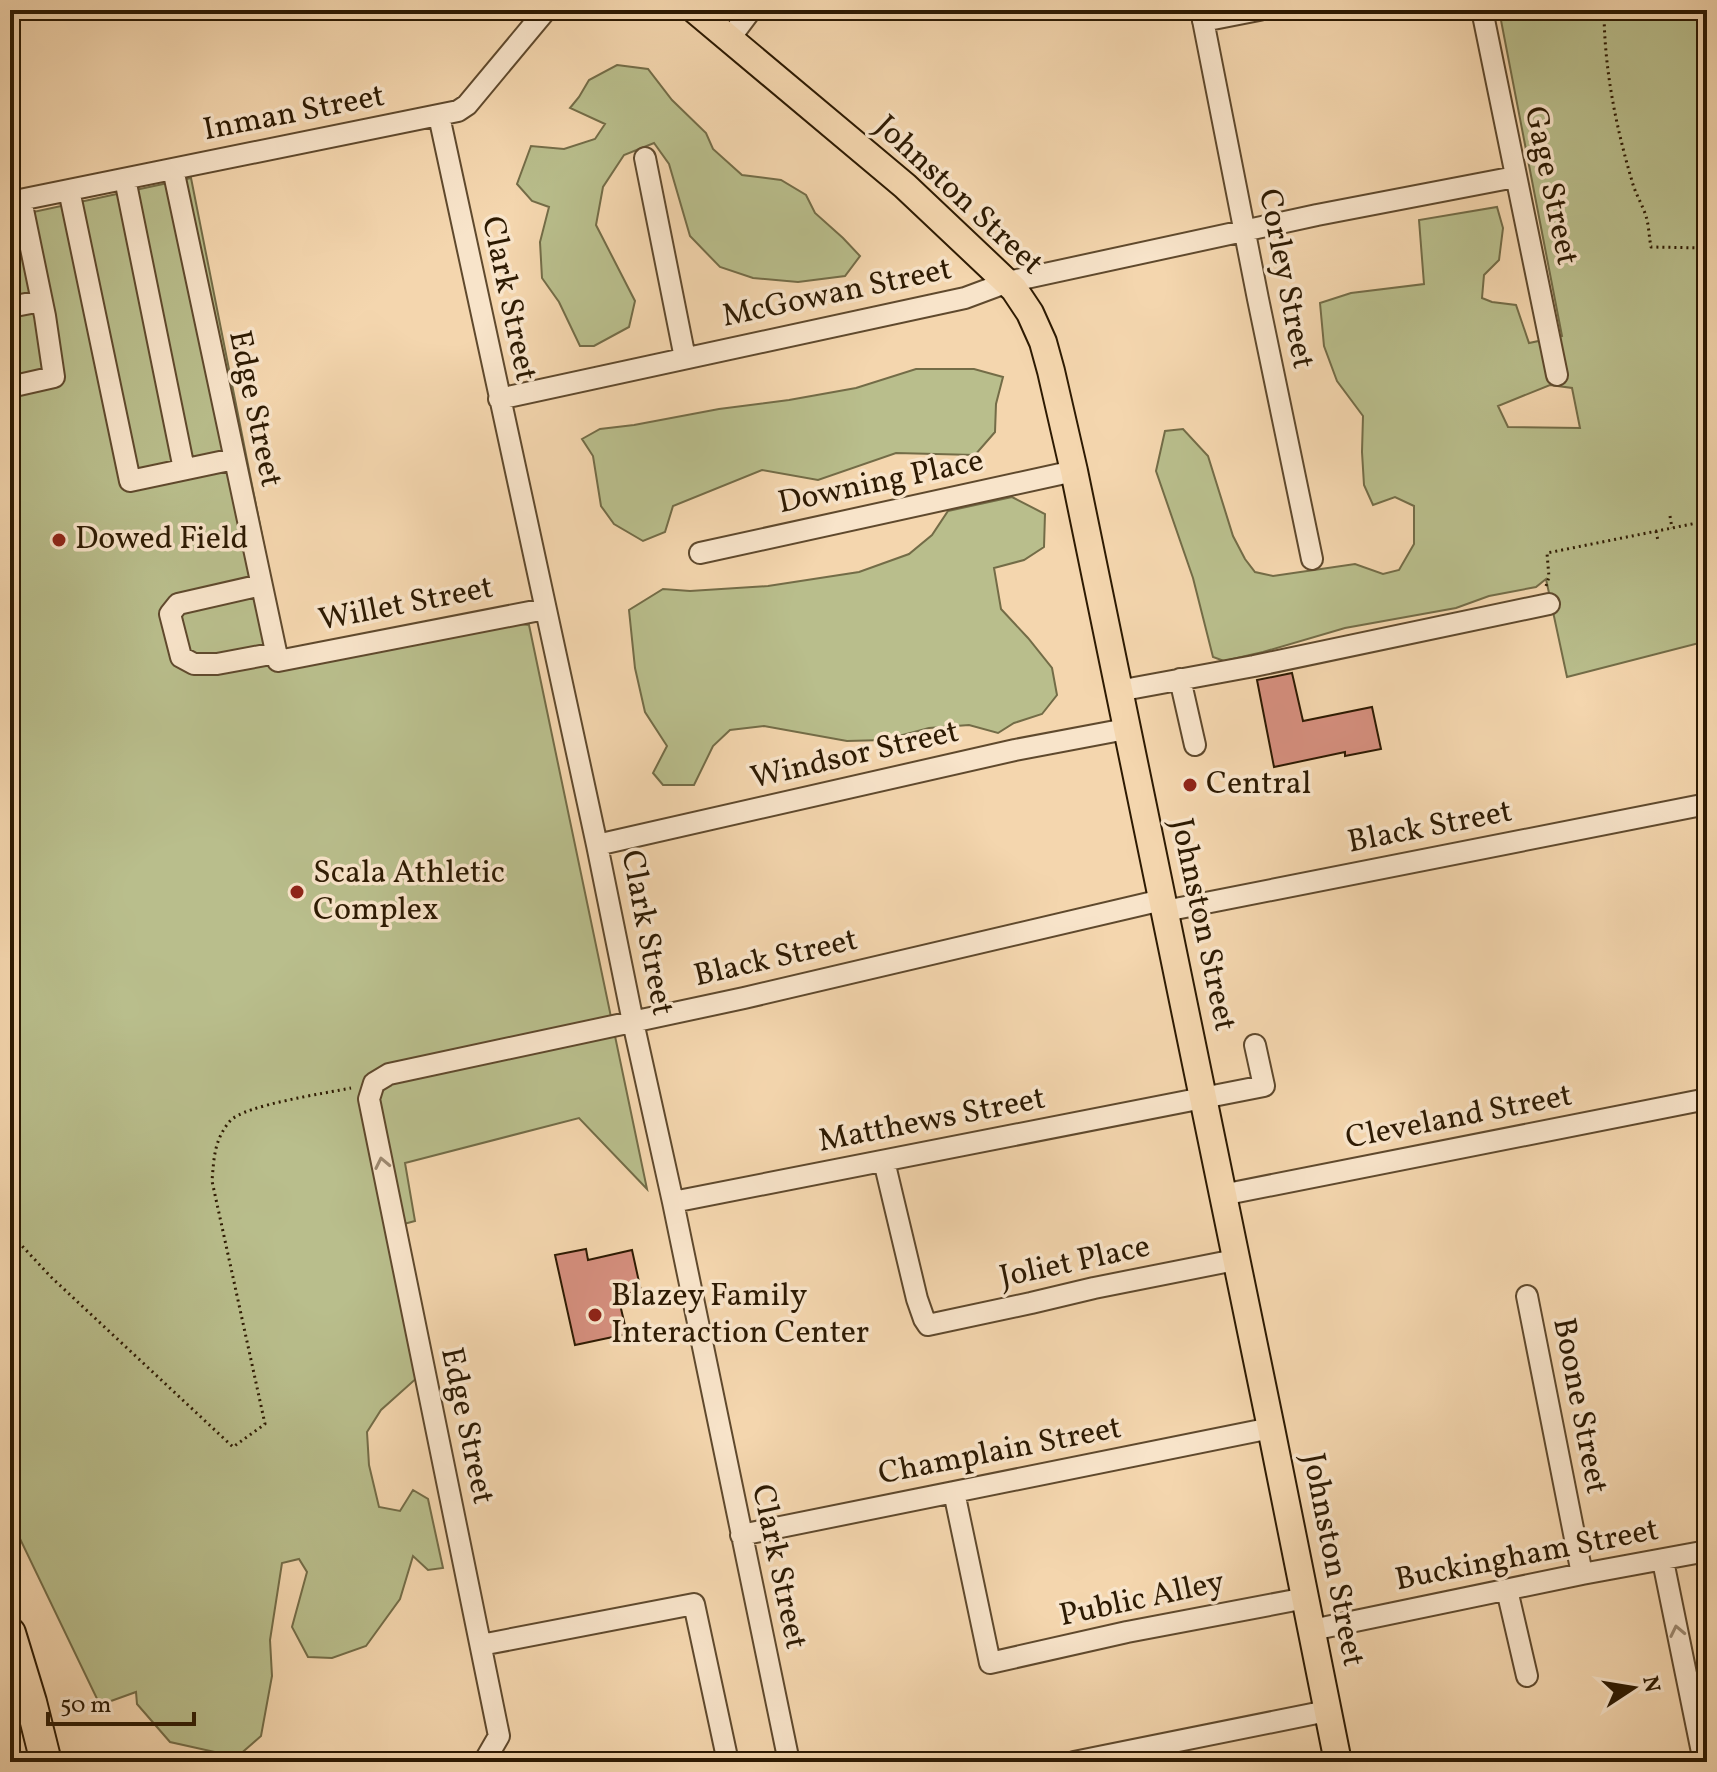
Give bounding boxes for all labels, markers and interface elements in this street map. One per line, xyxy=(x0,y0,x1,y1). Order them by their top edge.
street label: Inman Street xyxy=(199,75,389,153)
street label: Gage Street xyxy=(1512,103,1588,269)
street label: Johnston Street xyxy=(864,106,1052,286)
street label: Corley Street xyxy=(1246,185,1324,373)
street label: Clark Street xyxy=(469,212,547,386)
street label: McGowan Street xyxy=(718,248,956,340)
street label: Edge Street xyxy=(216,327,292,491)
street label: Downing Place xyxy=(774,440,988,526)
place label: Dowed Field xyxy=(75,518,249,562)
marker: Dowed Field xyxy=(50,531,68,549)
street label: Willet Street xyxy=(315,567,497,643)
street label: Windsor Street xyxy=(747,711,963,801)
place label: Central xyxy=(1206,763,1311,807)
marker: Central xyxy=(1181,776,1199,794)
street label: Black Street xyxy=(1344,791,1516,865)
street label: Johnston Street xyxy=(1158,815,1246,1035)
street label: Clark Street xyxy=(608,847,684,1019)
place label: Scala Athletic Complex xyxy=(313,852,505,933)
marker: Scala Athletic Complex xyxy=(288,883,306,901)
street label: Black Street xyxy=(690,919,862,999)
street label: Cleveland Street xyxy=(1342,1074,1576,1162)
street label: Matthews Street xyxy=(815,1077,1049,1165)
one-way arrow xyxy=(374,1156,391,1169)
street label: Joliet Place xyxy=(996,1226,1154,1300)
place label: Blazey Family Interaction Center xyxy=(611,1275,869,1356)
marker: Blazey Family Interaction Center xyxy=(586,1306,604,1324)
street label: Boone Street xyxy=(1540,1314,1618,1498)
street label: Edge Street xyxy=(428,1344,504,1508)
street label: Champlain Street xyxy=(875,1407,1125,1497)
street label: Johnston Street xyxy=(1290,1450,1374,1670)
street label: Clark Street xyxy=(739,1480,817,1654)
street label: Buckingham Street xyxy=(1391,1509,1663,1603)
street label: Public Alley xyxy=(1055,1561,1229,1639)
one-way arrow xyxy=(1669,1624,1686,1638)
north arrow xyxy=(1593,1648,1673,1728)
text: N xyxy=(1633,1673,1667,1695)
scale bar xyxy=(48,1676,194,1726)
text: 50 m xyxy=(60,1689,112,1723)

